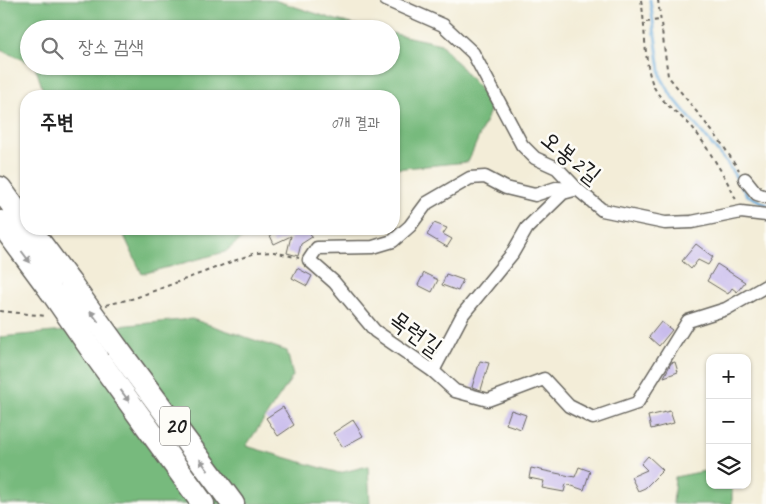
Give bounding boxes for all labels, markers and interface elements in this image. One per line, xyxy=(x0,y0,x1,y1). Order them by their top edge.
search box xyxy=(20,20,400,75)
icon: search xyxy=(38,34,66,62)
text: 장소 검색 xyxy=(78,35,144,59)
text: 주변 xyxy=(40,109,74,135)
text: 0개 결과 xyxy=(330,113,380,133)
street label: 오봉2길 xyxy=(535,124,607,190)
one-way arrow xyxy=(20,250,31,263)
street label: 목련길 xyxy=(384,304,448,362)
one-way arrow xyxy=(89,309,99,323)
map controls xyxy=(706,354,751,489)
button: + xyxy=(706,354,751,399)
one-way arrow xyxy=(120,389,130,403)
button: − xyxy=(706,399,751,444)
road number: 20 xyxy=(160,406,190,446)
button: layers xyxy=(706,444,751,489)
one-way arrow xyxy=(198,459,209,472)

